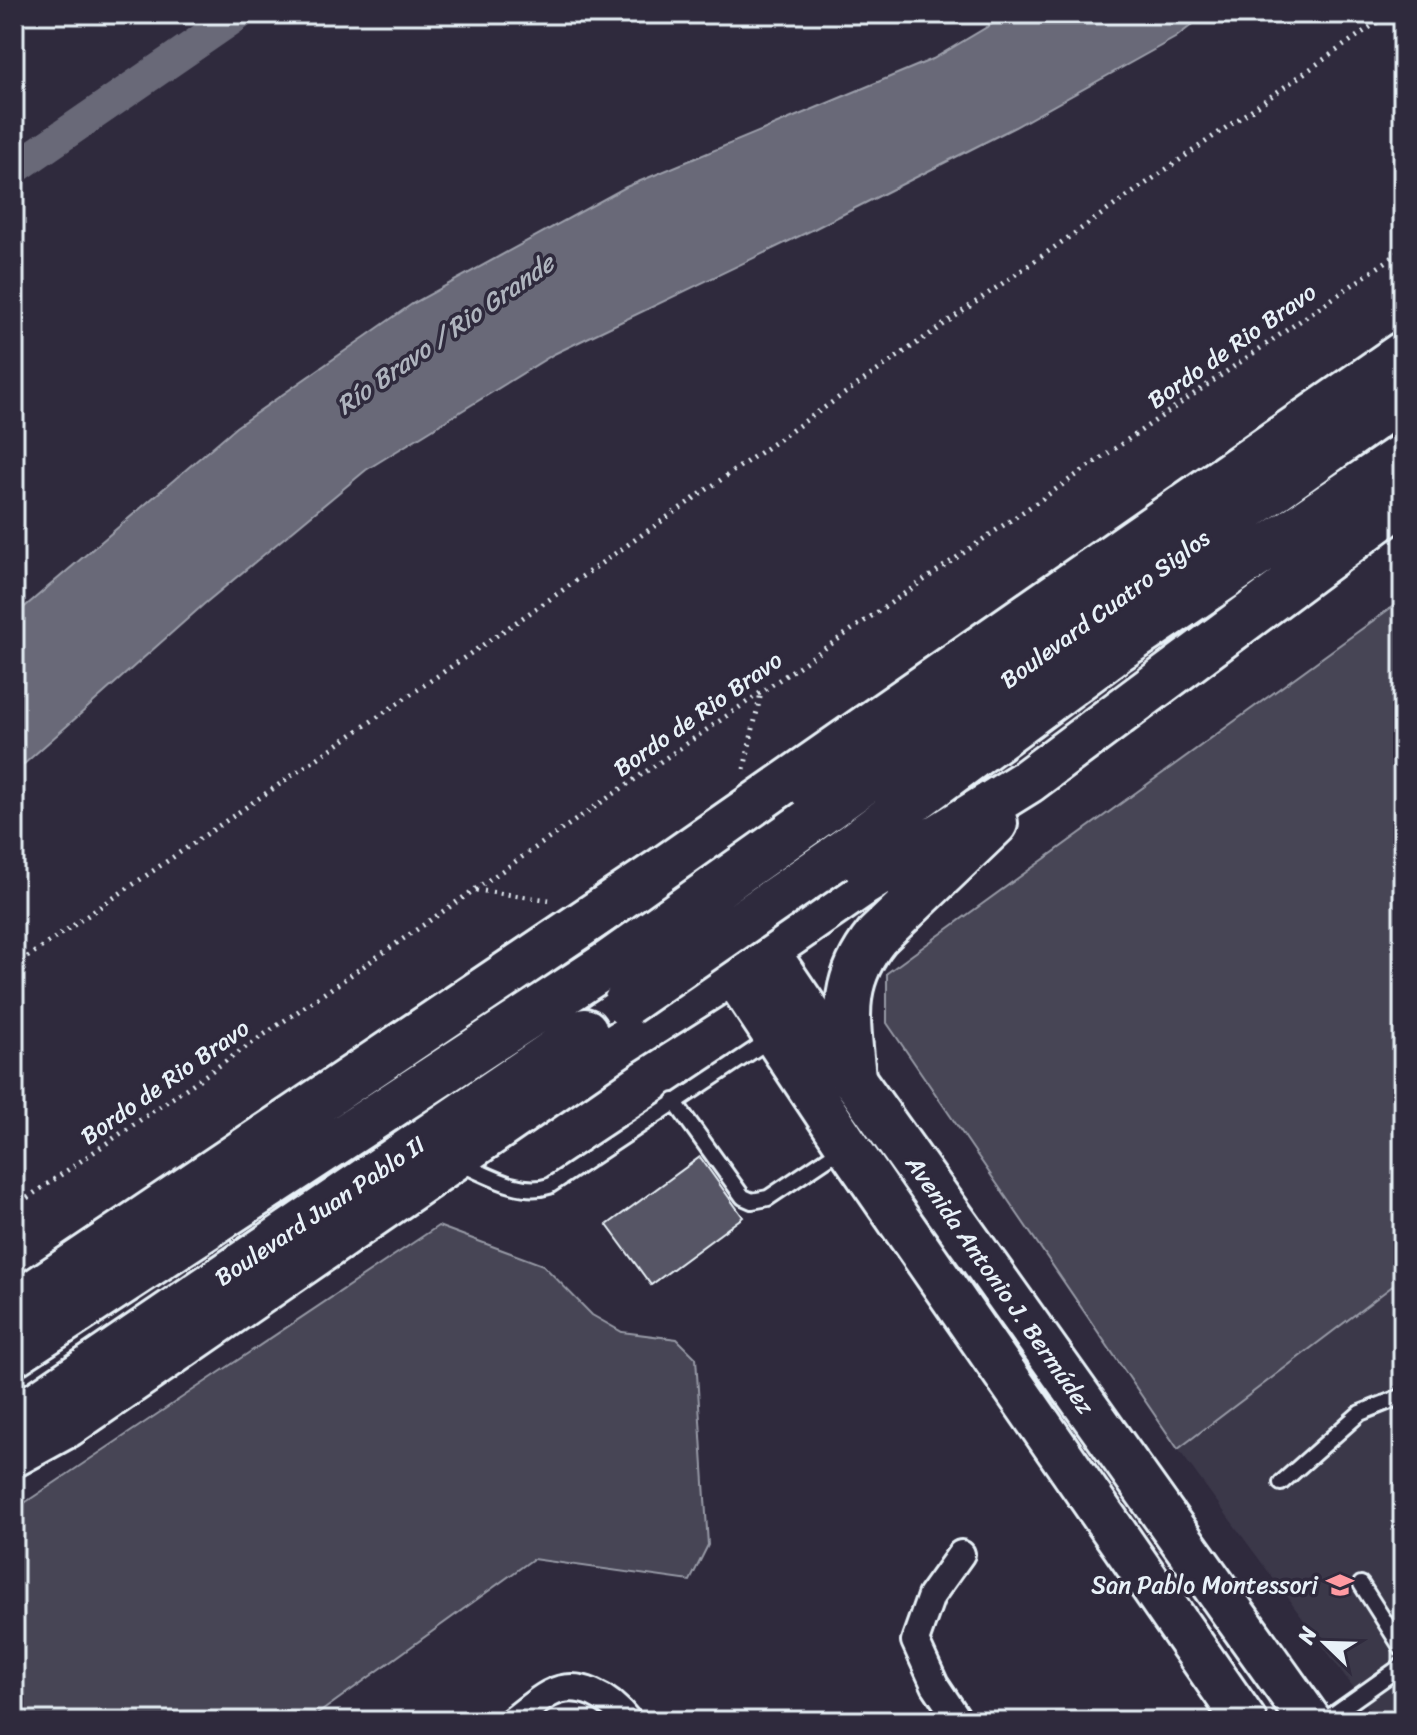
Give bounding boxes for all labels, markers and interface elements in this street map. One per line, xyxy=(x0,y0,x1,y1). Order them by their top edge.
water label: Río Bravo / Rio Grande xyxy=(326,239,566,427)
street label: Bordo de Rio Bravo xyxy=(1138,272,1326,420)
street label: Boulevard Cuatro Siglos xyxy=(991,518,1219,700)
street label: Bordo de Rio Bravo xyxy=(604,640,792,788)
street label: Bordo de Rio Bravo xyxy=(71,1008,259,1156)
street label: Boulevard Juan Pablo II xyxy=(206,1124,435,1297)
street label: Avenida Antonio J. Bermúdez xyxy=(894,1146,1106,1424)
place label: San Pablo Montessori xyxy=(1091,1564,1319,1606)
school or university icon: San Pablo Montessori xyxy=(1325,1570,1355,1600)
north arrow xyxy=(1285,1603,1365,1683)
text: N xyxy=(1286,1620,1328,1651)

